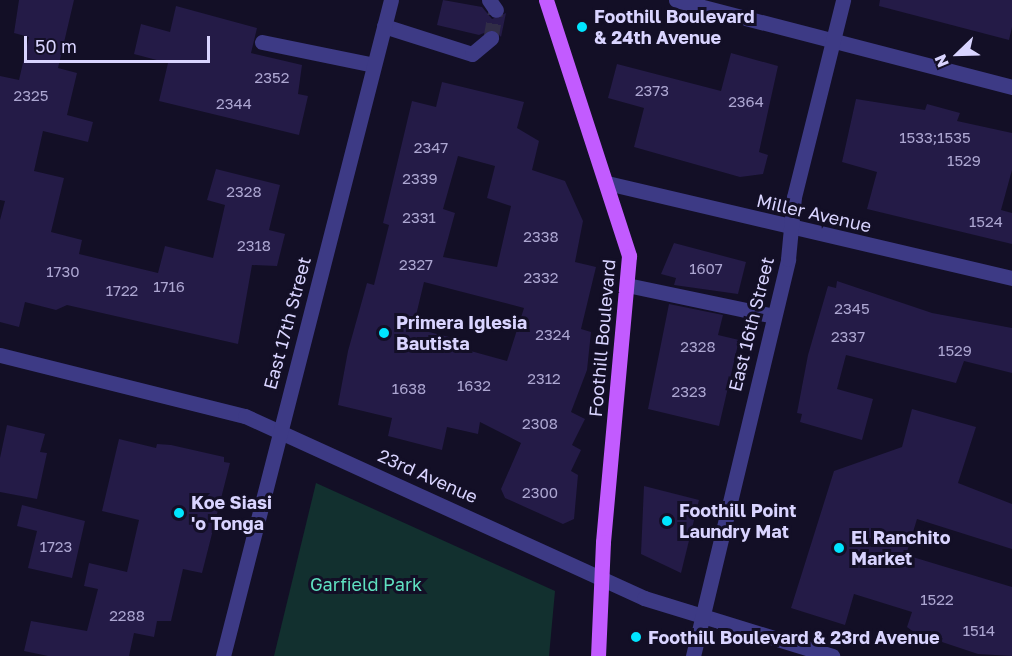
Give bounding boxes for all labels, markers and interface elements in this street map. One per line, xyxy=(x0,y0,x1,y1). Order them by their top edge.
place label: Foothill Boulevard & 24th Avenue xyxy=(594,6,754,48)
marker: Foothill Boulevard & 24th Avenue xyxy=(575,20,589,34)
scale bar xyxy=(27,24,213,62)
north arrow xyxy=(928,24,988,84)
text: 50 m xyxy=(35,35,77,57)
text: N xyxy=(930,52,953,71)
house number: 2352 xyxy=(255,69,289,87)
house number: 2373 xyxy=(635,82,669,100)
house number: 2325 xyxy=(14,87,48,105)
house number: 2364 xyxy=(728,93,764,111)
house number: 2344 xyxy=(216,95,252,113)
house number: 1533;1535 xyxy=(899,129,971,147)
house number: 2347 xyxy=(414,139,448,157)
house number: 1529 xyxy=(947,152,981,170)
house number: 2339 xyxy=(402,170,438,188)
house number: 2328 xyxy=(226,183,262,201)
street label: Miller Avenue xyxy=(754,189,874,237)
house number: 2331 xyxy=(402,209,436,227)
house number: 1524 xyxy=(969,213,1003,231)
house number: 2338 xyxy=(523,228,559,246)
house number: 2318 xyxy=(237,237,271,255)
street label: East 17th Street xyxy=(259,254,315,392)
street label: East 16th Street xyxy=(724,254,778,394)
house number: 2327 xyxy=(399,256,433,274)
street label: Foothill Boulevard xyxy=(584,258,620,418)
house number: 1607 xyxy=(689,260,723,278)
house number: 1730 xyxy=(46,263,80,281)
house number: 2332 xyxy=(524,269,558,287)
house number: 1716 xyxy=(153,278,185,296)
house number: 1722 xyxy=(106,282,138,300)
house number: 2345 xyxy=(834,300,870,318)
place label: Primera Iglesia Bautista xyxy=(396,312,527,354)
marker: Primera Iglesia Bautista xyxy=(377,326,391,340)
house number: 2324 xyxy=(535,326,571,344)
house number: 2337 xyxy=(831,328,865,346)
house number: 2328 xyxy=(680,338,716,356)
house number: 1529 xyxy=(938,342,972,360)
house number: 2312 xyxy=(527,370,561,388)
house number: 1632 xyxy=(457,377,491,395)
house number: 1638 xyxy=(392,380,426,398)
house number: 2323 xyxy=(672,383,706,401)
house number: 2308 xyxy=(522,415,558,433)
street label: 23rd Avenue xyxy=(375,444,481,508)
house number: 2300 xyxy=(522,484,558,502)
place label: Koe Siasi 'o Tonga xyxy=(191,492,272,534)
place label: Foothill Point Laundry Mat xyxy=(679,500,796,542)
marker: Koe Siasi 'o Tonga xyxy=(172,506,186,520)
marker: Foothill Point Laundry Mat xyxy=(660,514,674,528)
place label: El Ranchito Market xyxy=(851,527,951,570)
house number: 1723 xyxy=(40,538,72,556)
marker: El Ranchito Market xyxy=(832,541,846,555)
park label: Garfield Park xyxy=(310,573,422,595)
house number: 1522 xyxy=(920,591,954,609)
house number: 2288 xyxy=(109,607,145,625)
house number: 1514 xyxy=(963,622,995,640)
place label: Foothill Boulevard & 23rd Avenue xyxy=(648,626,940,648)
marker: Foothill Boulevard & 23rd Avenue xyxy=(629,630,643,644)

